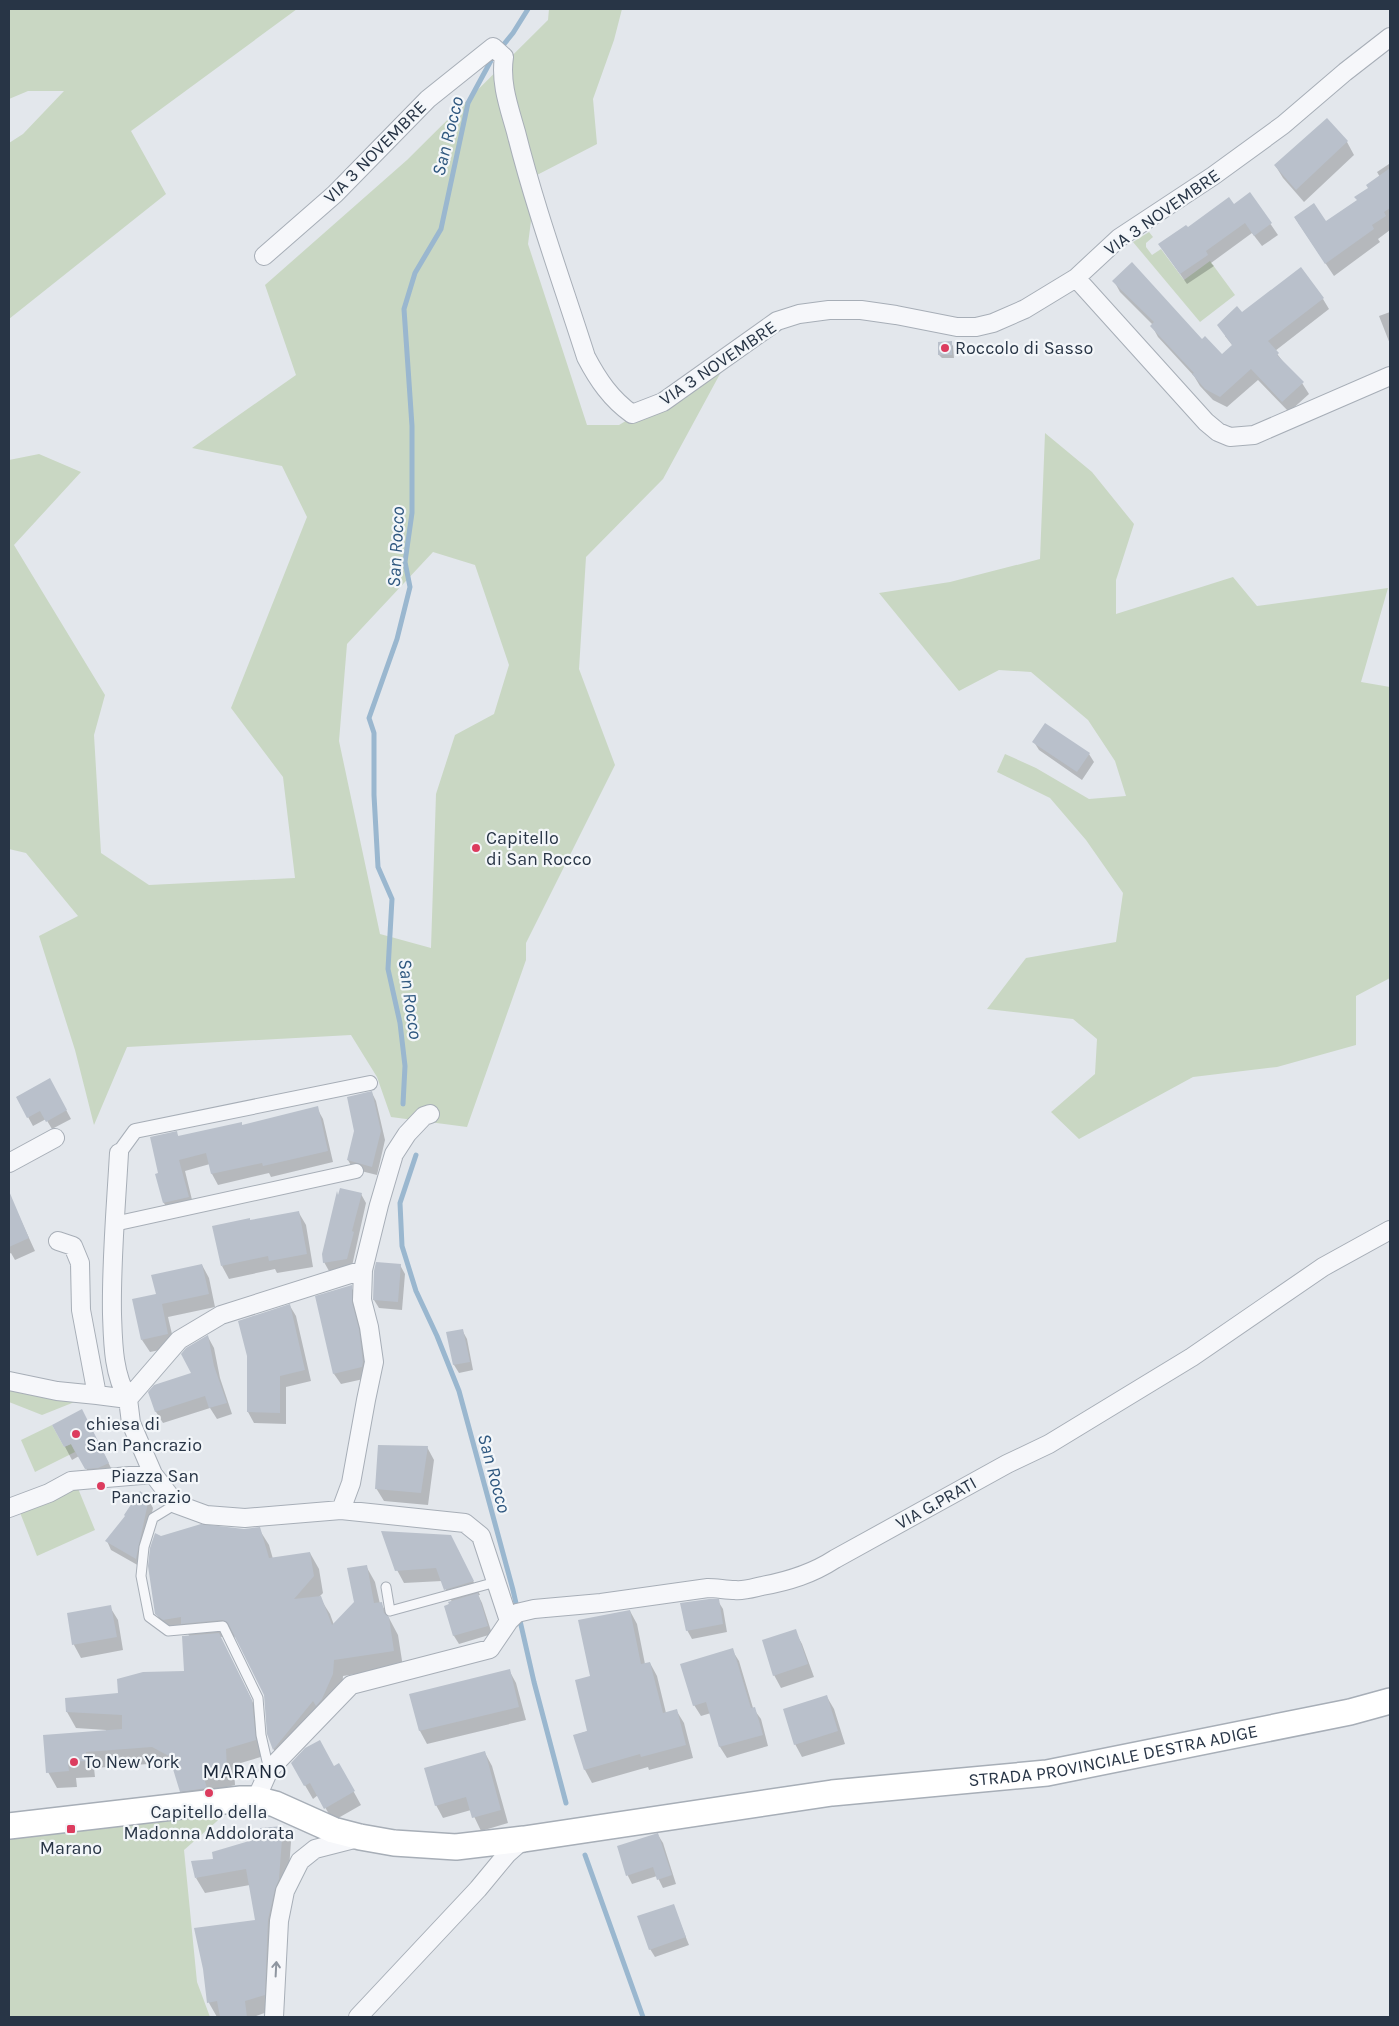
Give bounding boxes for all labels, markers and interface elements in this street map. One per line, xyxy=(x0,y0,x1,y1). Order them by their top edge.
water label: San Rocco xyxy=(427,94,469,178)
street label: VIA 3 NOVEMBRE xyxy=(319,96,431,208)
street label: VIA 3 NOVEMBRE xyxy=(1100,164,1224,260)
street label: VIA 3 NOVEMBRE xyxy=(655,316,781,410)
place label: Roccolo di Sasso xyxy=(955,337,1093,359)
marker: Roccolo di Sasso xyxy=(939,342,951,354)
water label: San Rocco xyxy=(383,505,409,588)
place label: Capitello di San Rocco xyxy=(486,827,592,870)
marker: Capitello di San Rocco xyxy=(470,842,482,854)
water label: San Rocco xyxy=(393,957,427,1041)
place label: chiesa di San Pancrazio xyxy=(86,1413,202,1456)
marker: chiesa di San Pancrazio xyxy=(70,1428,82,1440)
water label: San Rocco xyxy=(473,1431,515,1516)
place label: Piazza San Pancrazio xyxy=(111,1465,199,1508)
street label: VIA G.PRATI xyxy=(892,1472,980,1534)
marker: Piazza San Pancrazio xyxy=(95,1480,107,1492)
street label: STRADA PROVINCIALE DESTRA ADIGE xyxy=(967,1720,1260,1791)
place label: To New York xyxy=(84,1751,180,1773)
marker: To New York xyxy=(68,1756,80,1768)
district label: MARANO xyxy=(203,1760,287,1783)
marker: Capitello della Madonna Addolorata xyxy=(203,1787,215,1799)
place label: Capitello della Madonna Addolorata xyxy=(123,1801,295,1844)
marker: Marano xyxy=(65,1823,77,1835)
place label: Marano xyxy=(40,1837,102,1859)
one-way arrow xyxy=(271,1961,281,1977)

